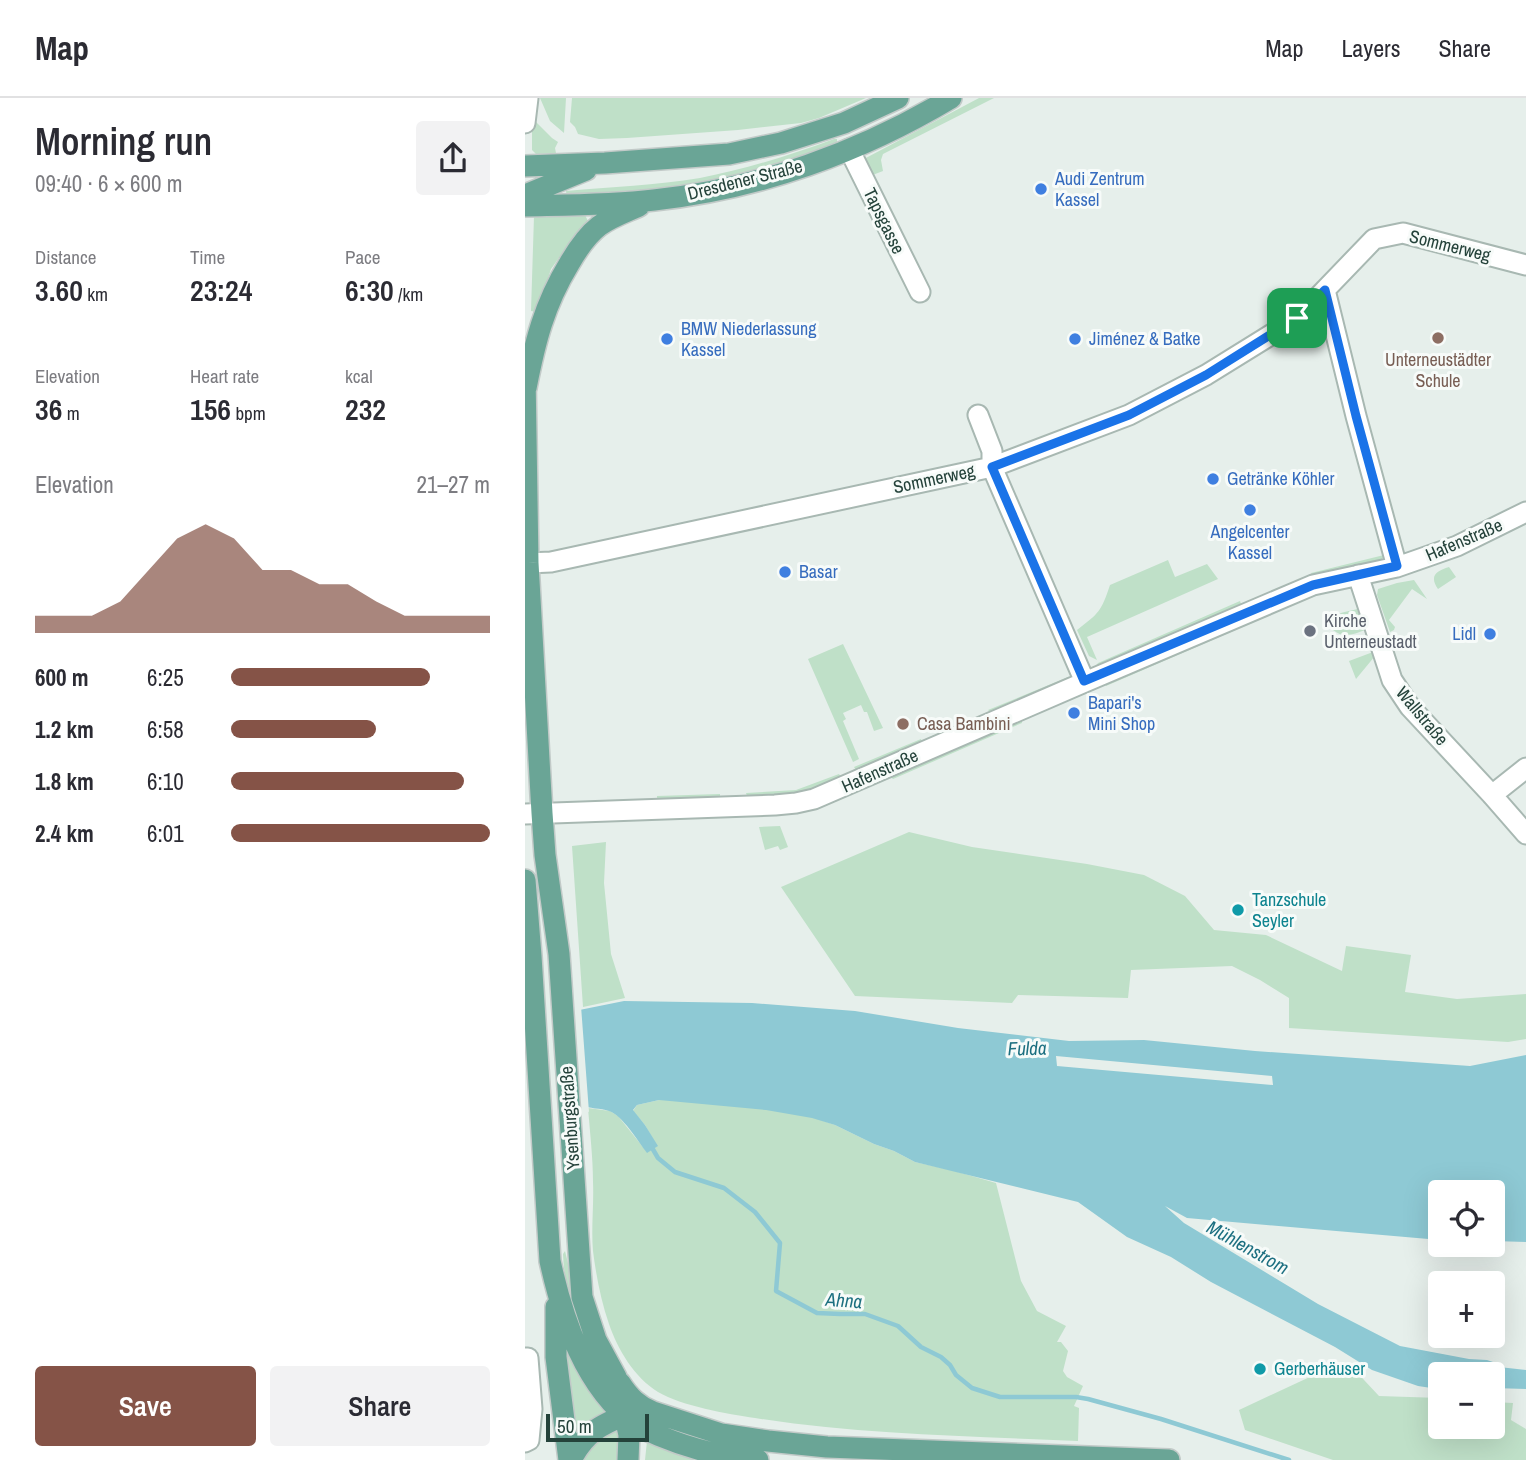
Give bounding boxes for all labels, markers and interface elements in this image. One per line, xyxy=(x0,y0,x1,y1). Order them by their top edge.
text: Map xyxy=(35,26,89,70)
text: Map xyxy=(1265,32,1303,64)
text: Layers xyxy=(1341,32,1400,64)
text: Share xyxy=(1438,32,1491,64)
text: Morning run xyxy=(35,116,212,167)
button: share xyxy=(416,121,490,195)
street label: Dresdener Straße xyxy=(685,153,805,206)
place label: Audi Zentrum Kassel xyxy=(1054,166,1144,212)
text: 09:40 · 6 × 600 m xyxy=(35,168,182,199)
marker: Audi Zentrum Kassel xyxy=(1033,181,1049,197)
street label: Tapsgasse xyxy=(858,183,911,258)
street label: Sommerweg xyxy=(1407,223,1494,268)
text: Distance xyxy=(35,244,96,270)
text: Time xyxy=(190,244,225,270)
text: Pace xyxy=(345,244,381,270)
text: 3.60 xyxy=(35,270,83,310)
text: 23:24 xyxy=(190,270,252,310)
text: 6:30 xyxy=(345,270,394,310)
text: km xyxy=(83,281,108,307)
text: /km xyxy=(394,281,423,307)
pin xyxy=(1267,288,1327,348)
icon: arrive xyxy=(1278,299,1316,337)
place label: BMW Niederlassung Kassel xyxy=(681,316,817,362)
place label: Jiménez & Batke xyxy=(1089,326,1201,351)
marker: Unterneustädter Schule xyxy=(1430,330,1446,346)
marker: BMW Niederlassung Kassel xyxy=(659,331,675,347)
marker: Jiménez & Batke xyxy=(1067,331,1083,347)
place label: Unterneustädter Schule xyxy=(1385,347,1491,393)
text: Elevation xyxy=(35,363,100,389)
text: Heart rate xyxy=(190,363,259,389)
text: kcal xyxy=(345,363,373,389)
text: 36 xyxy=(35,389,62,429)
text: 156 xyxy=(190,389,231,429)
text: 232 xyxy=(345,389,386,429)
text: m xyxy=(62,400,80,426)
text: bpm xyxy=(231,400,266,426)
street label: Sommerweg xyxy=(891,458,978,499)
place label: Getränke Köhler xyxy=(1227,466,1335,491)
text: Elevation xyxy=(35,469,114,500)
text: 21–27 m xyxy=(417,469,490,500)
marker: Getränke Köhler xyxy=(1205,471,1221,487)
marker: Angelcenter Kassel xyxy=(1242,502,1258,518)
street label: Hafenstraße xyxy=(1422,512,1506,567)
place label: Angelcenter Kassel xyxy=(1210,519,1289,565)
place label: Basar xyxy=(799,559,838,584)
marker: Basar xyxy=(777,564,793,580)
place label: Kirche Unterneustadt xyxy=(1324,608,1417,654)
place label: Lidl xyxy=(1452,621,1476,646)
marker: Kirche Unterneustadt xyxy=(1302,623,1318,639)
marker: Lidl xyxy=(1482,626,1498,642)
text: 600 m xyxy=(35,662,88,693)
text: 6:25 xyxy=(147,662,184,693)
street label: Wallstraße xyxy=(1390,681,1454,751)
place label: Bapari's Mini Shop xyxy=(1088,690,1155,736)
marker: Bapari's Mini Shop xyxy=(1066,705,1082,721)
place label: Casa Bambini xyxy=(917,711,1011,736)
text: 1.2 km xyxy=(35,714,94,745)
text: 6:58 xyxy=(147,714,184,745)
marker: Casa Bambini xyxy=(895,716,911,732)
street label: Hafenstraße xyxy=(838,743,922,798)
text: 1.8 km xyxy=(35,766,94,797)
text: 6:10 xyxy=(147,766,184,797)
text: 2.4 km xyxy=(35,818,94,849)
text: 6:01 xyxy=(147,818,184,849)
place label: Tanzschule Seyler xyxy=(1252,887,1326,933)
marker: Tanzschule Seyler xyxy=(1230,902,1246,918)
water label: Fulda xyxy=(1007,1035,1047,1061)
street label: Ysenburgstraße xyxy=(553,1065,586,1171)
map controls xyxy=(1428,1180,1505,1439)
button: locate xyxy=(1428,1180,1505,1257)
water label: Mühlenstrom xyxy=(1202,1214,1294,1280)
button: + xyxy=(1428,1271,1505,1348)
water label: Ahna xyxy=(824,1286,863,1314)
place label: Gerberhäuser xyxy=(1274,1356,1365,1381)
marker: Gerberhäuser xyxy=(1252,1361,1268,1377)
button: − xyxy=(1428,1362,1505,1439)
button: Save xyxy=(35,1366,256,1446)
button: Share xyxy=(270,1366,490,1446)
scale bar xyxy=(546,1411,649,1443)
text: 50 m xyxy=(557,1413,592,1439)

